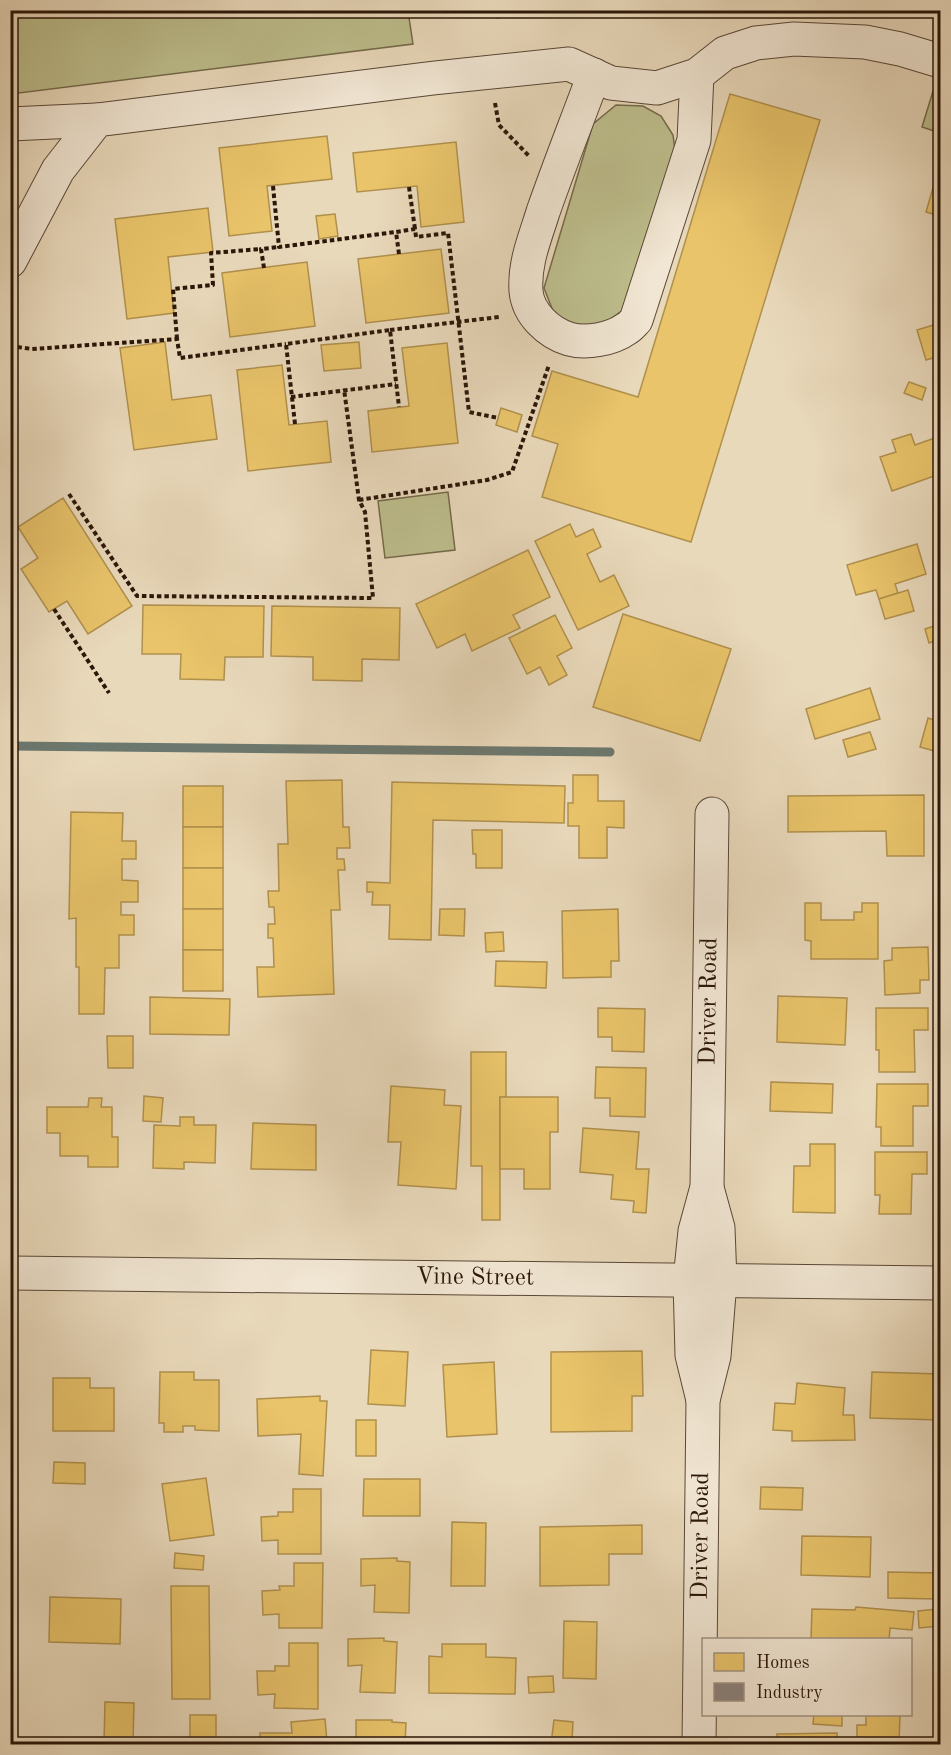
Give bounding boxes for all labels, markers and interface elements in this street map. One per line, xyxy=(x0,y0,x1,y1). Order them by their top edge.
street label: Driver Road xyxy=(697,937,722,1065)
street label: Vine Street xyxy=(416,1265,534,1291)
street label: Driver Road xyxy=(689,1472,714,1600)
legend xyxy=(702,1638,912,1716)
text: Homes xyxy=(756,1654,810,1672)
text: Industry xyxy=(756,1684,823,1702)

